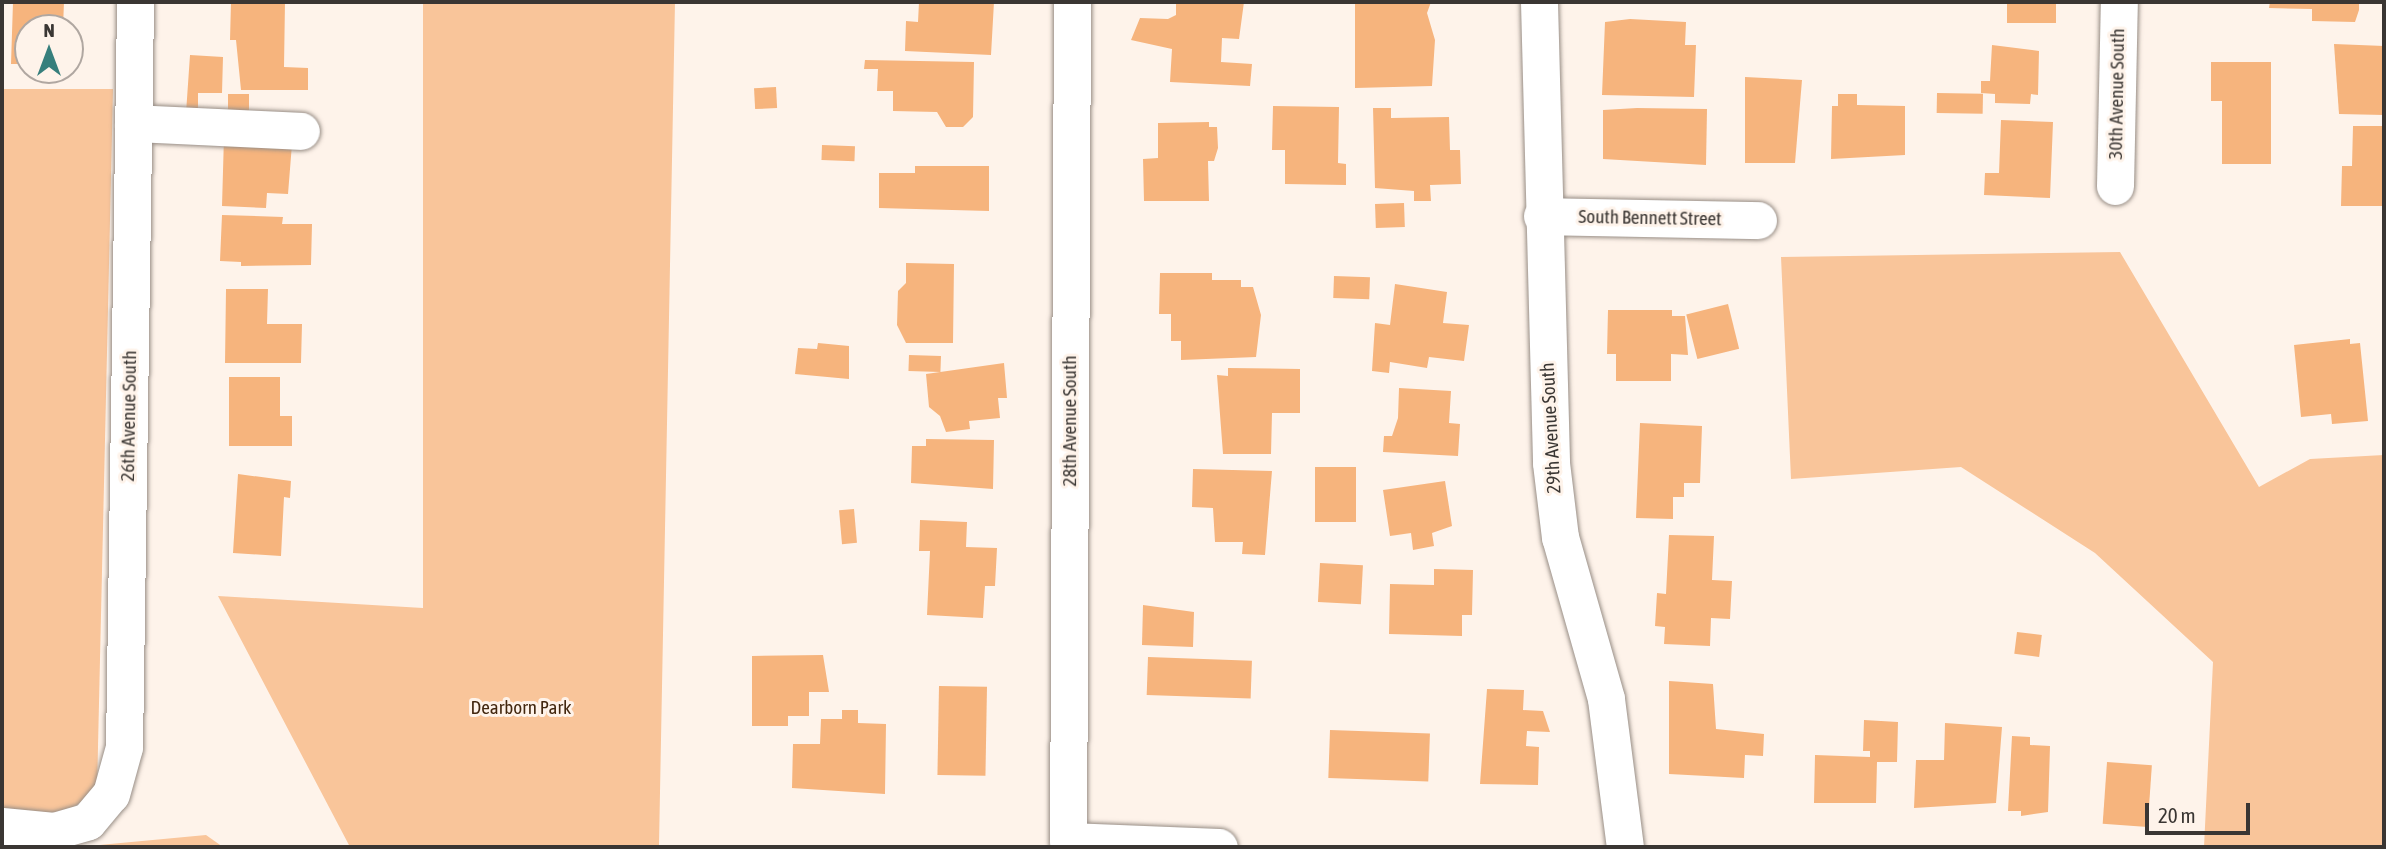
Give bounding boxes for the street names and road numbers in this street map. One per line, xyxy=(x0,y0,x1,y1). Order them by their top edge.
street label: 30th Avenue South xyxy=(2104,28,2130,160)
street label: South Bennett Street xyxy=(1578,205,1722,231)
street label: 26th Avenue South xyxy=(116,350,142,482)
street label: 28th Avenue South xyxy=(1059,355,1081,487)
street label: 29th Avenue South xyxy=(1536,362,1566,494)

